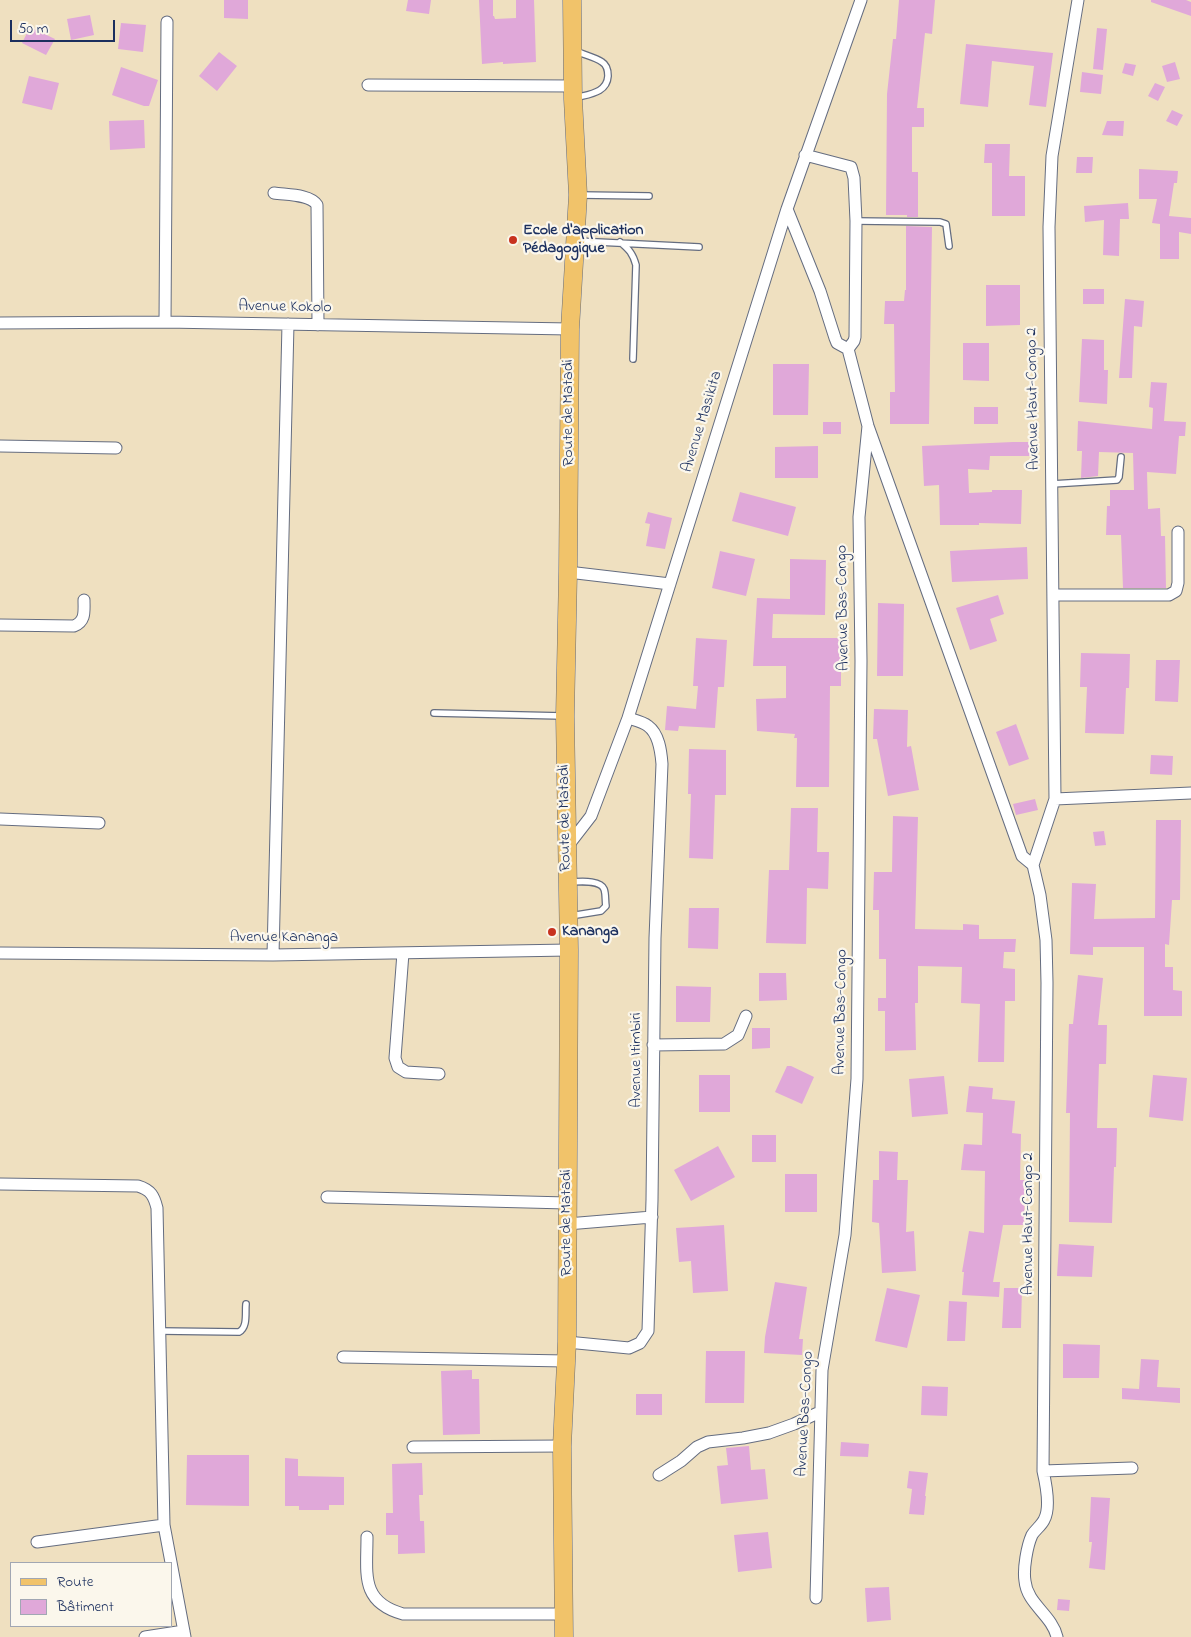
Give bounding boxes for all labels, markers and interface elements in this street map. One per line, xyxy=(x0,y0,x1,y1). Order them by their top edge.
scale bar xyxy=(12,10,118,42)
text: 50 m xyxy=(18,18,48,40)
place label: Ecole d'application Pédagogique xyxy=(523,221,643,259)
marker: Ecole d'application Pédagogique xyxy=(507,234,519,246)
street label: Avenue Kokolo xyxy=(238,298,332,318)
street label: Avenue Haut-Congo 2 xyxy=(1023,327,1045,471)
street label: Route de Matadi xyxy=(559,359,579,467)
street label: Avenue Masikita xyxy=(678,369,728,475)
street label: Avenue Bas-Congo xyxy=(833,545,855,671)
street label: Route de Matadi xyxy=(555,764,577,872)
place label: Kananga xyxy=(562,922,619,942)
marker: Kananga xyxy=(546,926,558,938)
street label: Avenue Kananga xyxy=(230,928,338,948)
street label: Avenue Bas-Congo xyxy=(831,949,853,1075)
street label: Avenue Itimbiri xyxy=(627,1012,647,1108)
street label: Avenue Haut-Congo 2 xyxy=(1019,1153,1039,1295)
street label: Route de Matadi xyxy=(557,1169,577,1277)
street label: Avenue Bas-Congo xyxy=(793,1351,819,1477)
legend xyxy=(10,1562,172,1627)
text: Route xyxy=(57,1571,93,1593)
text: Bâtiment xyxy=(57,1596,114,1618)

